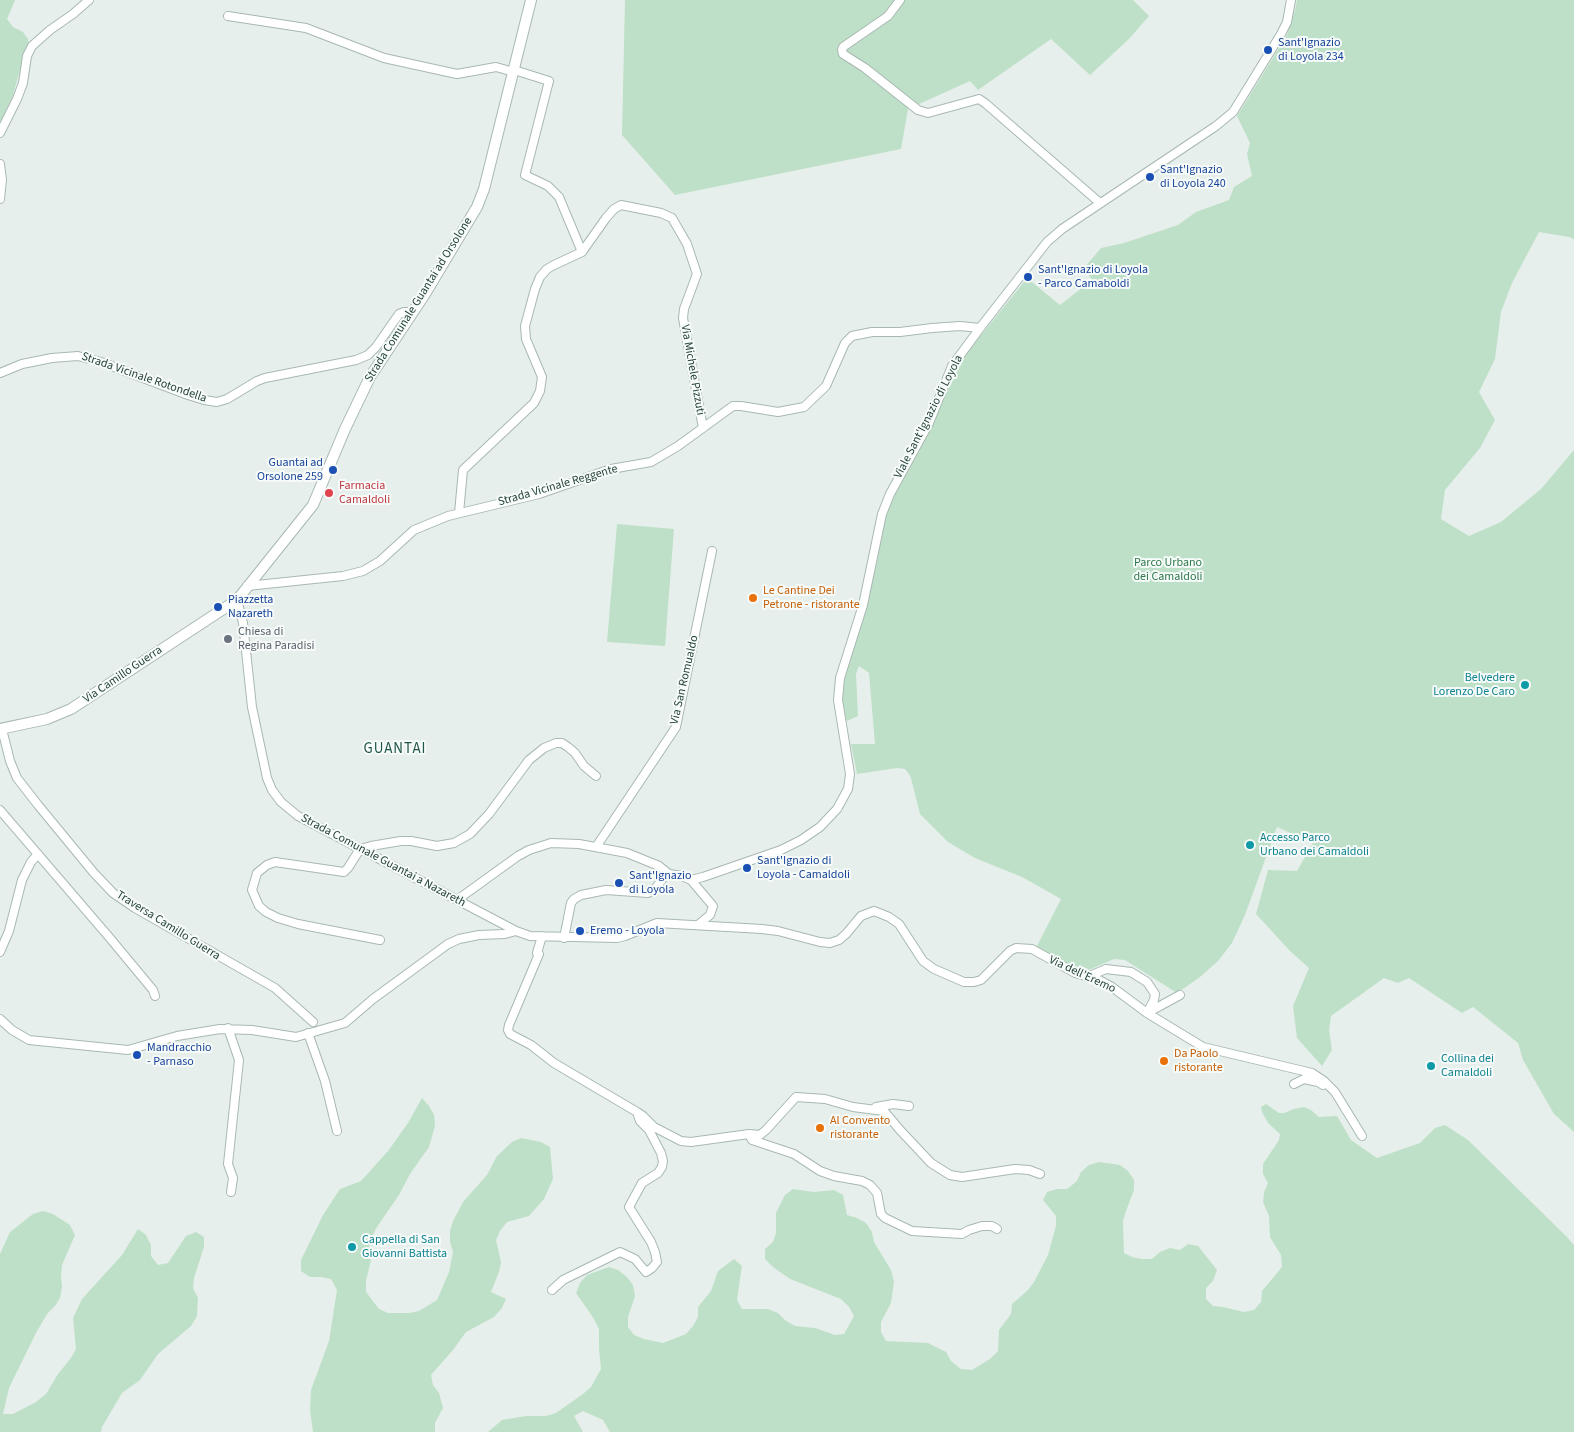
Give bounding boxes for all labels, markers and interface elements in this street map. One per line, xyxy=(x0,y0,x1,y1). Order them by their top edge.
place label: Sant'Ignazio di Loyola 234 xyxy=(1278,36,1344,64)
marker: Sant'Ignazio di Loyola 234 xyxy=(1262,44,1274,56)
place label: Sant'Ignazio di Loyola 240 xyxy=(1160,163,1226,191)
marker: Sant'Ignazio di Loyola 240 xyxy=(1144,171,1156,183)
street label: Strada Comunale Guantai ad Orsolone xyxy=(362,215,476,385)
place label: Sant'Ignazio di Loyola - Parco Camaboldi xyxy=(1038,263,1148,291)
marker: Sant'Ignazio di Loyola - Parco Camaboldi xyxy=(1022,271,1034,283)
street label: Via Michele Pizzuti xyxy=(677,323,707,417)
street label: Strada Vicinale Rotondella xyxy=(79,350,209,406)
street label: Viale Sant'Ignazio di Loyola xyxy=(892,353,966,481)
place label: Guantai ad Orsolone 259 xyxy=(257,456,323,484)
street label: Strada Vicinale Reggente xyxy=(497,462,619,510)
marker: Guantai ad Orsolone 259 xyxy=(327,464,339,476)
place label: Farmacia Camaldoli xyxy=(339,479,390,507)
marker: Farmacia Camaldoli xyxy=(323,487,335,499)
park label: Parco Urbano dei Camaldoli xyxy=(1133,556,1203,584)
place label: Le Cantine Dei Petrone - ristorante xyxy=(763,584,860,612)
marker: Le Cantine Dei Petrone - ristorante xyxy=(747,592,759,604)
place label: Piazzetta Nazareth xyxy=(228,593,273,621)
marker: Piazzetta Nazareth xyxy=(212,601,224,613)
place label: Chiesa di Regina Paradisi xyxy=(238,625,314,653)
marker: Chiesa di Regina Paradisi xyxy=(222,633,234,645)
street label: Via San Romualdo xyxy=(668,634,702,726)
street label: Via Camillo Guerra xyxy=(81,643,165,707)
place label: Belvedere Lorenzo De Caro xyxy=(1433,671,1515,699)
marker: Belvedere Lorenzo De Caro xyxy=(1519,679,1531,691)
district label: GUANTAI xyxy=(363,741,427,759)
street label: Strada Comunale Guantai a Nazareth xyxy=(298,811,468,911)
place label: Accesso Parco Urbano dei Camaldoli xyxy=(1260,831,1369,859)
marker: Accesso Parco Urbano dei Camaldoli xyxy=(1244,839,1256,851)
place label: Sant'Ignazio di Loyola - Camaldoli xyxy=(757,854,850,882)
marker: Sant'Ignazio di Loyola - Camaldoli xyxy=(741,862,753,874)
place label: Sant'Ignazio di Loyola xyxy=(629,869,691,897)
marker: Sant'Ignazio di Loyola xyxy=(613,877,625,889)
street label: Traversa Camillo Guerra xyxy=(113,888,223,964)
place label: Eremo - Loyola xyxy=(590,924,665,938)
marker: Eremo - Loyola xyxy=(574,925,586,937)
street label: Via dell'Eremo xyxy=(1046,953,1118,997)
place label: Mandracchio - Parnaso xyxy=(147,1041,212,1069)
place label: Da Paolo ristorante xyxy=(1174,1047,1223,1075)
marker: Mandracchio - Parnaso xyxy=(131,1049,143,1061)
place label: Collina dei Camaldoli xyxy=(1441,1052,1494,1080)
marker: Da Paolo ristorante xyxy=(1158,1055,1170,1067)
marker: Collina dei Camaldoli xyxy=(1425,1060,1437,1072)
place label: Al Convento ristorante xyxy=(830,1114,890,1142)
marker: Al Convento ristorante xyxy=(814,1122,826,1134)
place label: Cappella di San Giovanni Battista xyxy=(362,1233,447,1261)
marker: Cappella di San Giovanni Battista xyxy=(346,1241,358,1253)

